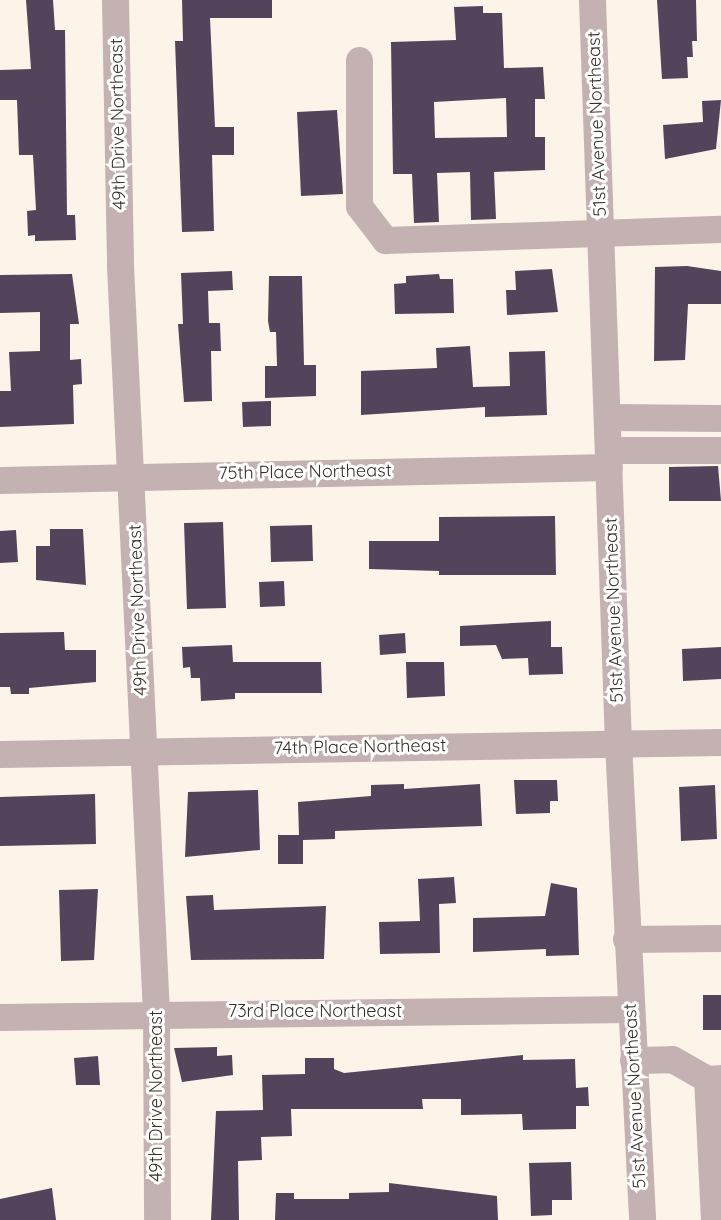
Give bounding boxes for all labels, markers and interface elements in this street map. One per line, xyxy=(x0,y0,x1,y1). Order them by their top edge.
street label: 51st Avenue Northeast xyxy=(583,31,611,217)
street label: 49th Drive Northeast xyxy=(106,38,130,210)
street label: 75th Place Northeast xyxy=(218,460,392,484)
street label: 51st Avenue Northeast xyxy=(600,517,628,703)
street label: 49th Drive Northeast xyxy=(124,524,152,696)
street label: 74th Place Northeast xyxy=(274,735,446,759)
street label: 73rd Place Northeast xyxy=(228,1000,402,1022)
street label: 51st Avenue Northeast xyxy=(619,1003,651,1189)
street label: 49th Drive Northeast xyxy=(145,1010,167,1182)

